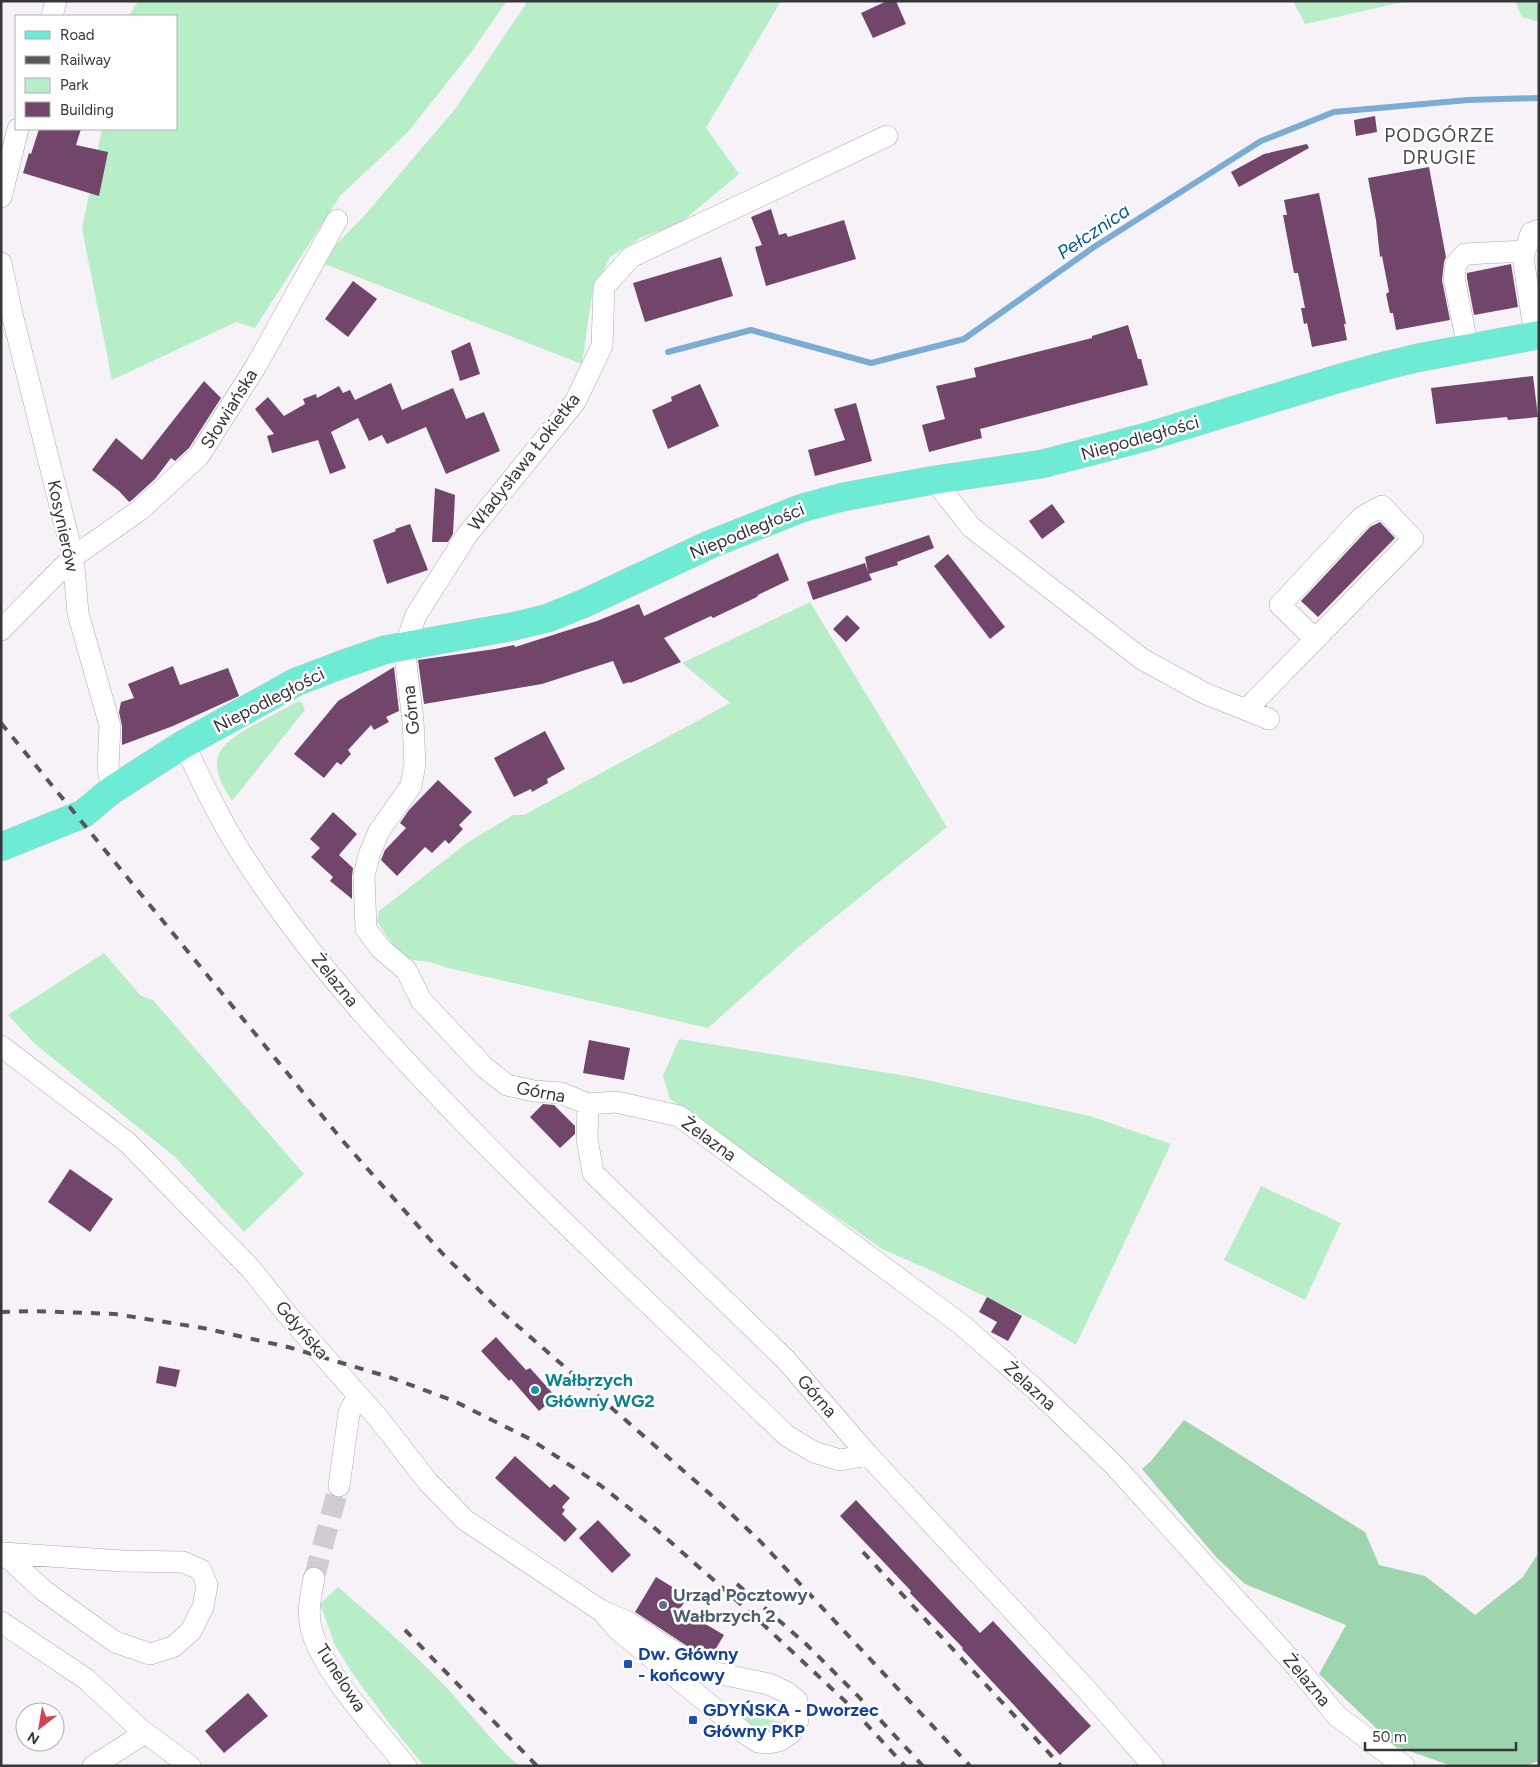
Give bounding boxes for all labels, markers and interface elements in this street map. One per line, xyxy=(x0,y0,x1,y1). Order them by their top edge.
legend xyxy=(15,15,178,130)
text: Road xyxy=(60,26,95,44)
text: Railway xyxy=(60,51,111,69)
text: Park xyxy=(60,76,89,94)
text: Building xyxy=(60,101,114,119)
district label: PODGÓRZE DRUGIE xyxy=(1384,124,1496,169)
water label: Pełcznica xyxy=(1053,199,1134,264)
street label: Słowiańska xyxy=(196,365,262,453)
street label: Władysława Łokietka xyxy=(463,389,585,535)
street label: Niepodległości xyxy=(1078,411,1202,465)
street label: Kosynierów xyxy=(43,478,83,574)
street label: Niepodległości xyxy=(686,498,808,564)
street label: Niepodległości xyxy=(210,663,328,737)
street label: Górna xyxy=(397,684,425,736)
street label: Żelazna xyxy=(307,949,363,1011)
street label: Górna xyxy=(515,1076,567,1108)
street label: Żelazna xyxy=(677,1112,741,1166)
street label: Gdyńska xyxy=(271,1296,333,1364)
street label: Żelazna xyxy=(999,1357,1061,1415)
place label: Wałbrzych Główny WG2 xyxy=(545,1369,655,1412)
street label: Górna xyxy=(792,1370,842,1422)
marker: Wałbrzych Główny WG2 xyxy=(529,1384,541,1396)
place label: Urząd Pocztowy Wałbrzych 2 xyxy=(673,1584,808,1627)
marker: Urząd Pocztowy Wałbrzych 2 xyxy=(657,1599,669,1611)
street label: Tunelowa xyxy=(311,1640,371,1716)
place label: Dw. Główny - końcowy xyxy=(638,1643,739,1686)
street label: Żelazna xyxy=(1278,1649,1336,1711)
marker: Dw. Główny - końcowy xyxy=(622,1658,634,1670)
place label: GDYŃSKA - Dworzec Główny PKP xyxy=(703,1699,879,1742)
north arrow xyxy=(15,1702,65,1752)
marker: GDYŃSKA - Dworzec Główny PKP xyxy=(687,1714,699,1726)
scale bar xyxy=(1365,1720,1516,1752)
text: N xyxy=(25,1728,43,1748)
text: 50 m xyxy=(1372,1728,1407,1746)

